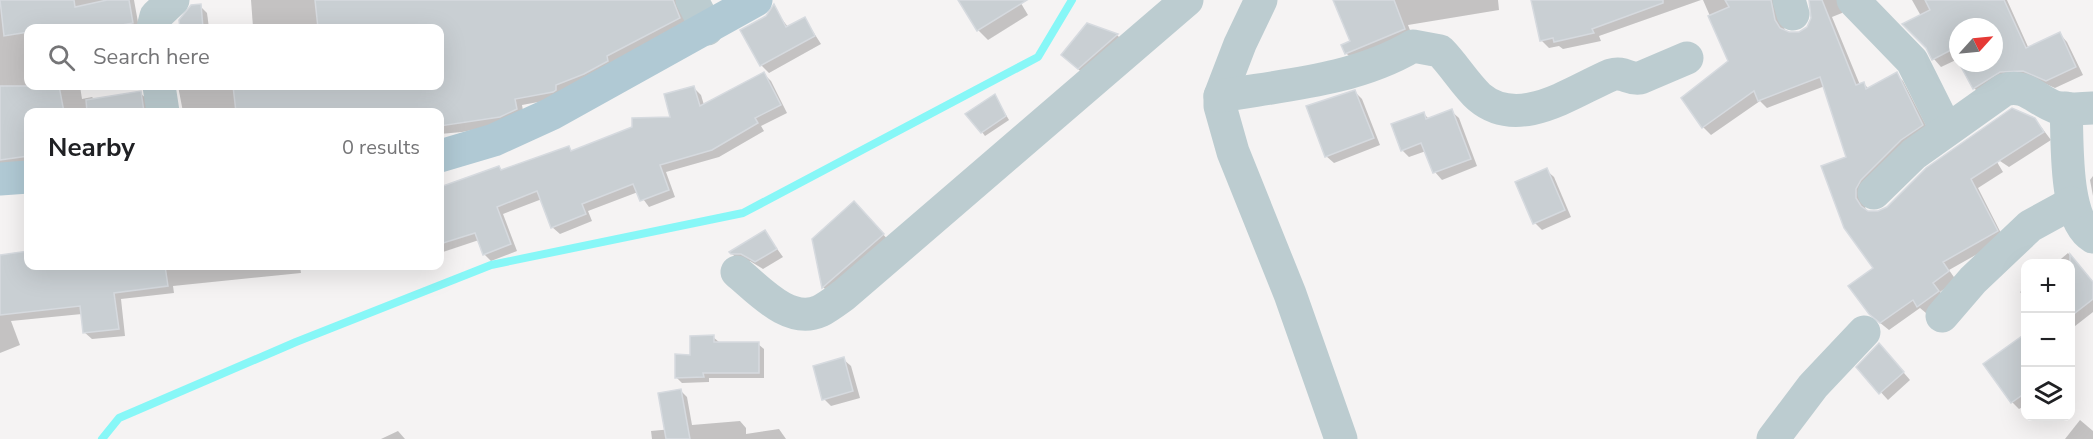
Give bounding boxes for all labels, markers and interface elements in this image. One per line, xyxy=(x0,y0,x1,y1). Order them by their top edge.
north arrow xyxy=(1949,18,2003,72)
search box xyxy=(24,24,444,90)
icon: search xyxy=(45,41,78,74)
text: Search here xyxy=(93,42,210,72)
text: Nearby xyxy=(48,130,135,165)
text: 0 results xyxy=(342,134,420,161)
map controls xyxy=(2021,259,2075,421)
button: + xyxy=(2021,259,2075,313)
button: − xyxy=(2021,313,2075,367)
button: layers xyxy=(2021,367,2075,421)

